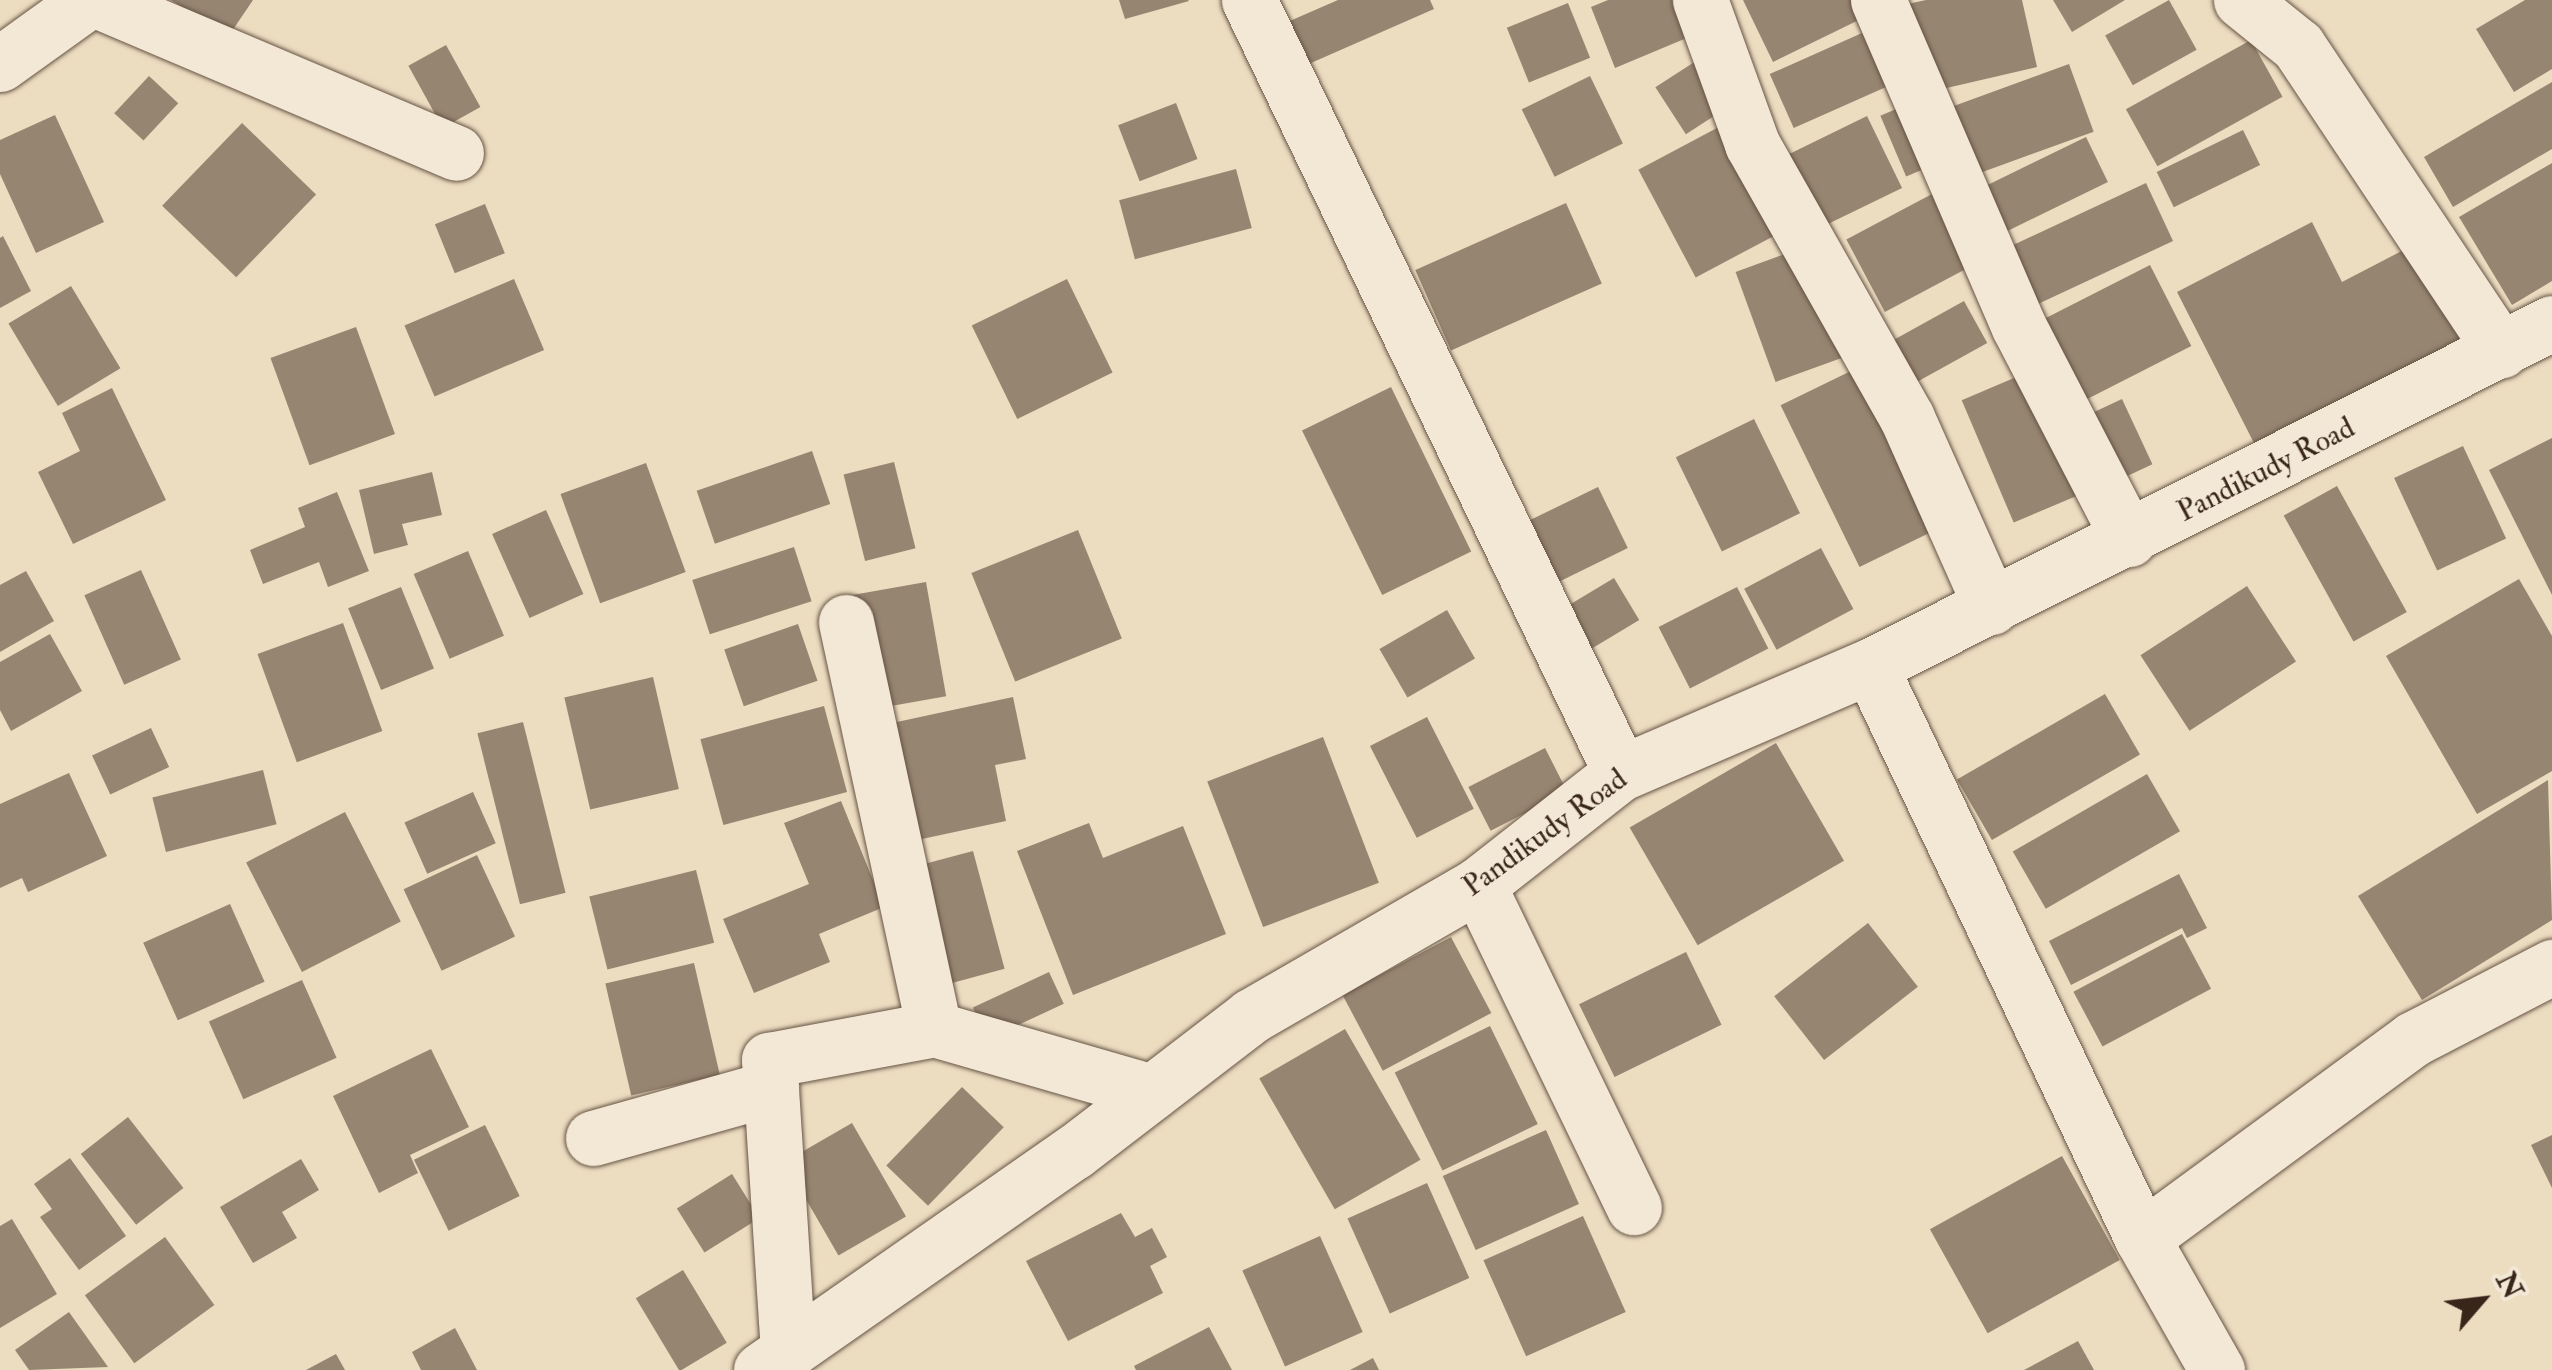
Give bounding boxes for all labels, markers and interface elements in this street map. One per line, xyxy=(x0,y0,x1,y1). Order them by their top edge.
street label: Pandikudy Road xyxy=(2171,410,2361,530)
street label: Pandikudy Road xyxy=(1456,761,1634,905)
north arrow xyxy=(2432,1250,2532,1350)
text: N xyxy=(2488,1266,2530,1305)

